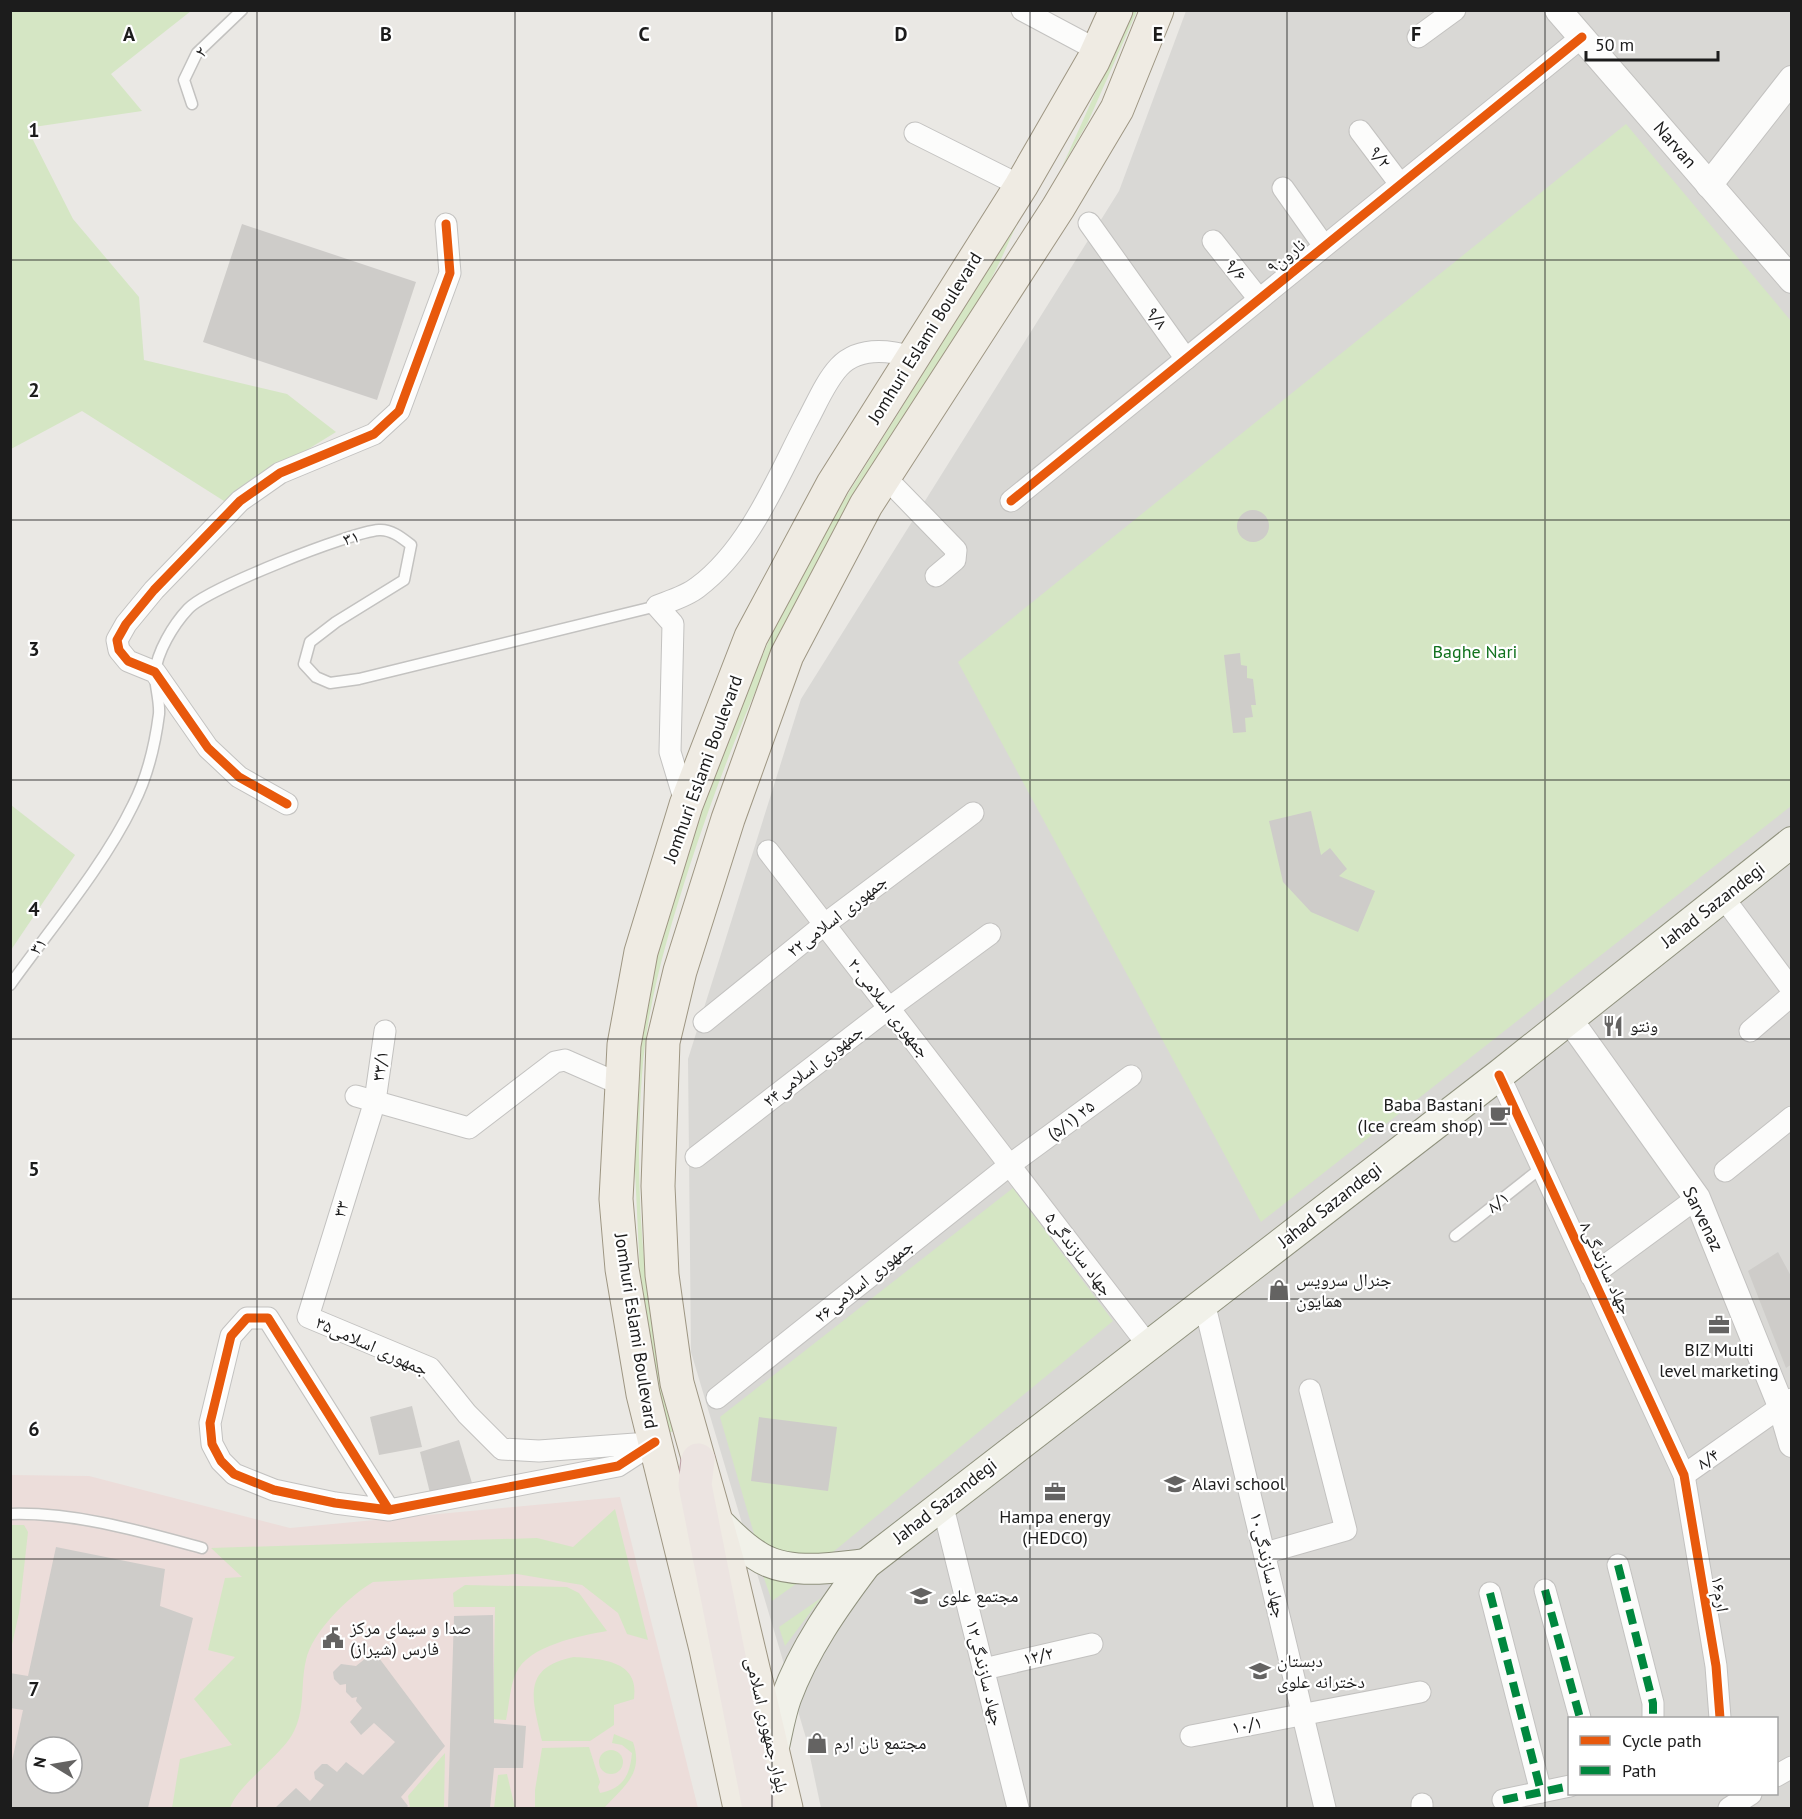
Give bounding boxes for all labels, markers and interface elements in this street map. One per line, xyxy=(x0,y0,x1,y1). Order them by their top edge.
text: A xyxy=(123,21,136,47)
text: B xyxy=(380,21,392,47)
text: C xyxy=(638,21,650,47)
text: D xyxy=(895,21,908,47)
text: E xyxy=(1153,21,1163,47)
text: F xyxy=(1411,21,1421,47)
scale bar xyxy=(1586,24,1718,62)
text: 50 m xyxy=(1595,33,1634,56)
street label: ۲ xyxy=(189,41,212,62)
text: 1 xyxy=(28,117,40,143)
street label: Narvan xyxy=(1649,117,1702,173)
street label: ۹/۲ xyxy=(1364,141,1396,173)
street label: نارون۹ xyxy=(1262,233,1310,278)
street label: Jomhuri Eslami Boulevard xyxy=(862,248,987,429)
street label: ۹/۶ xyxy=(1220,254,1252,286)
street label: ۹/۸ xyxy=(1142,302,1173,334)
text: 2 xyxy=(28,377,40,403)
street label: ۳۱ xyxy=(340,524,362,551)
text: 3 xyxy=(28,636,40,662)
park label: Baghe Nari xyxy=(1433,640,1517,663)
street label: Jomhuri Eslami Boulevard xyxy=(658,672,747,867)
street label: Jahad Sazandegi xyxy=(1655,857,1769,953)
street label: جمهوری اسلامی۲۲ xyxy=(782,869,891,962)
text: 4 xyxy=(28,896,40,922)
street label: ۳۱ xyxy=(24,932,52,959)
street label: جمهوری اسلامی۲۰ xyxy=(843,953,936,1062)
restaurant icon: ونتو xyxy=(1601,1014,1625,1038)
place label: ونتو xyxy=(1630,1014,1658,1037)
street label: جمهوری اسلامی۲۴ xyxy=(758,1019,867,1112)
street label: ۳۳/۱ xyxy=(366,1049,393,1083)
place label: Baba Bastani (Ice cream shop) xyxy=(1358,1093,1483,1137)
street label: (۵/۱) ۲۵ xyxy=(1042,1094,1099,1145)
cafe icon: Baba Bastani (Ice cream shop) xyxy=(1488,1103,1512,1127)
text: 5 xyxy=(28,1156,40,1182)
street label: Jahad Sazandegi xyxy=(1272,1157,1386,1253)
street label: Sarvenaz xyxy=(1678,1183,1729,1255)
street label: ۸/۱ xyxy=(1482,1186,1514,1218)
street label: ۳۳ xyxy=(327,1198,354,1220)
street label: جهاد سازندگی۵ xyxy=(1040,1207,1119,1301)
street label: جهاد سازندگی۸ xyxy=(1575,1218,1638,1318)
street label: Jomhuri Eslami Boulevard xyxy=(610,1230,663,1430)
street label: جمهوری اسلامی۲۶ xyxy=(809,1234,918,1328)
place label: جنرال سرویس همایون xyxy=(1296,1268,1392,1312)
shop icon: جنرال سرویس همایون xyxy=(1267,1278,1291,1302)
street label: جمهوری اسلامی۳۵ xyxy=(312,1310,432,1381)
office icon: BIZ Multi level marketing xyxy=(1707,1313,1731,1337)
place label: BIZ Multi level marketing xyxy=(1659,1338,1779,1382)
text: 6 xyxy=(28,1416,40,1442)
street label: ۸/۴ xyxy=(1692,1443,1723,1474)
street label: Jahad Sazandegi xyxy=(887,1453,1001,1549)
school or university icon: Alavi school xyxy=(1163,1472,1187,1496)
place label: Alavi school xyxy=(1192,1472,1286,1495)
office icon: Hampa energy (HEDCO) xyxy=(1043,1480,1067,1504)
place label: Hampa energy (HEDCO) xyxy=(999,1505,1111,1549)
street label: جهاد سازندگی۱۰ xyxy=(1245,1510,1292,1620)
street label: ارم۱۶ xyxy=(1705,1574,1735,1614)
school or university icon: مجتمع علوی xyxy=(909,1584,933,1608)
place label: مجتمع علوی xyxy=(938,1584,1019,1608)
place label: صدا و سیمای مرکز فارس (شیراز) xyxy=(349,1616,471,1660)
street label: جهاد سازندگی۱۲ xyxy=(961,1618,1010,1728)
public building icon: صدا و سیمای مرکز فارس (شیراز) xyxy=(321,1626,345,1650)
street label: ۱۲/۲ xyxy=(1020,1641,1055,1670)
place label: دبستان دخترانه علوی xyxy=(1277,1649,1365,1693)
street label: بلوار جمهوری اسلامی xyxy=(741,1655,794,1795)
school or university icon: دبستان دخترانه علوی xyxy=(1248,1659,1272,1683)
text: 7 xyxy=(28,1676,40,1702)
street label: ۱۰/۱ xyxy=(1230,1710,1264,1739)
legend xyxy=(1568,1717,1778,1795)
text: Cycle path xyxy=(1622,1729,1702,1752)
shop icon: مجتمع نان ارم xyxy=(805,1731,829,1755)
place label: مجتمع نان ارم xyxy=(834,1731,926,1755)
north arrow xyxy=(24,1735,84,1795)
text: N xyxy=(28,1755,50,1769)
text: Path xyxy=(1622,1759,1656,1782)

